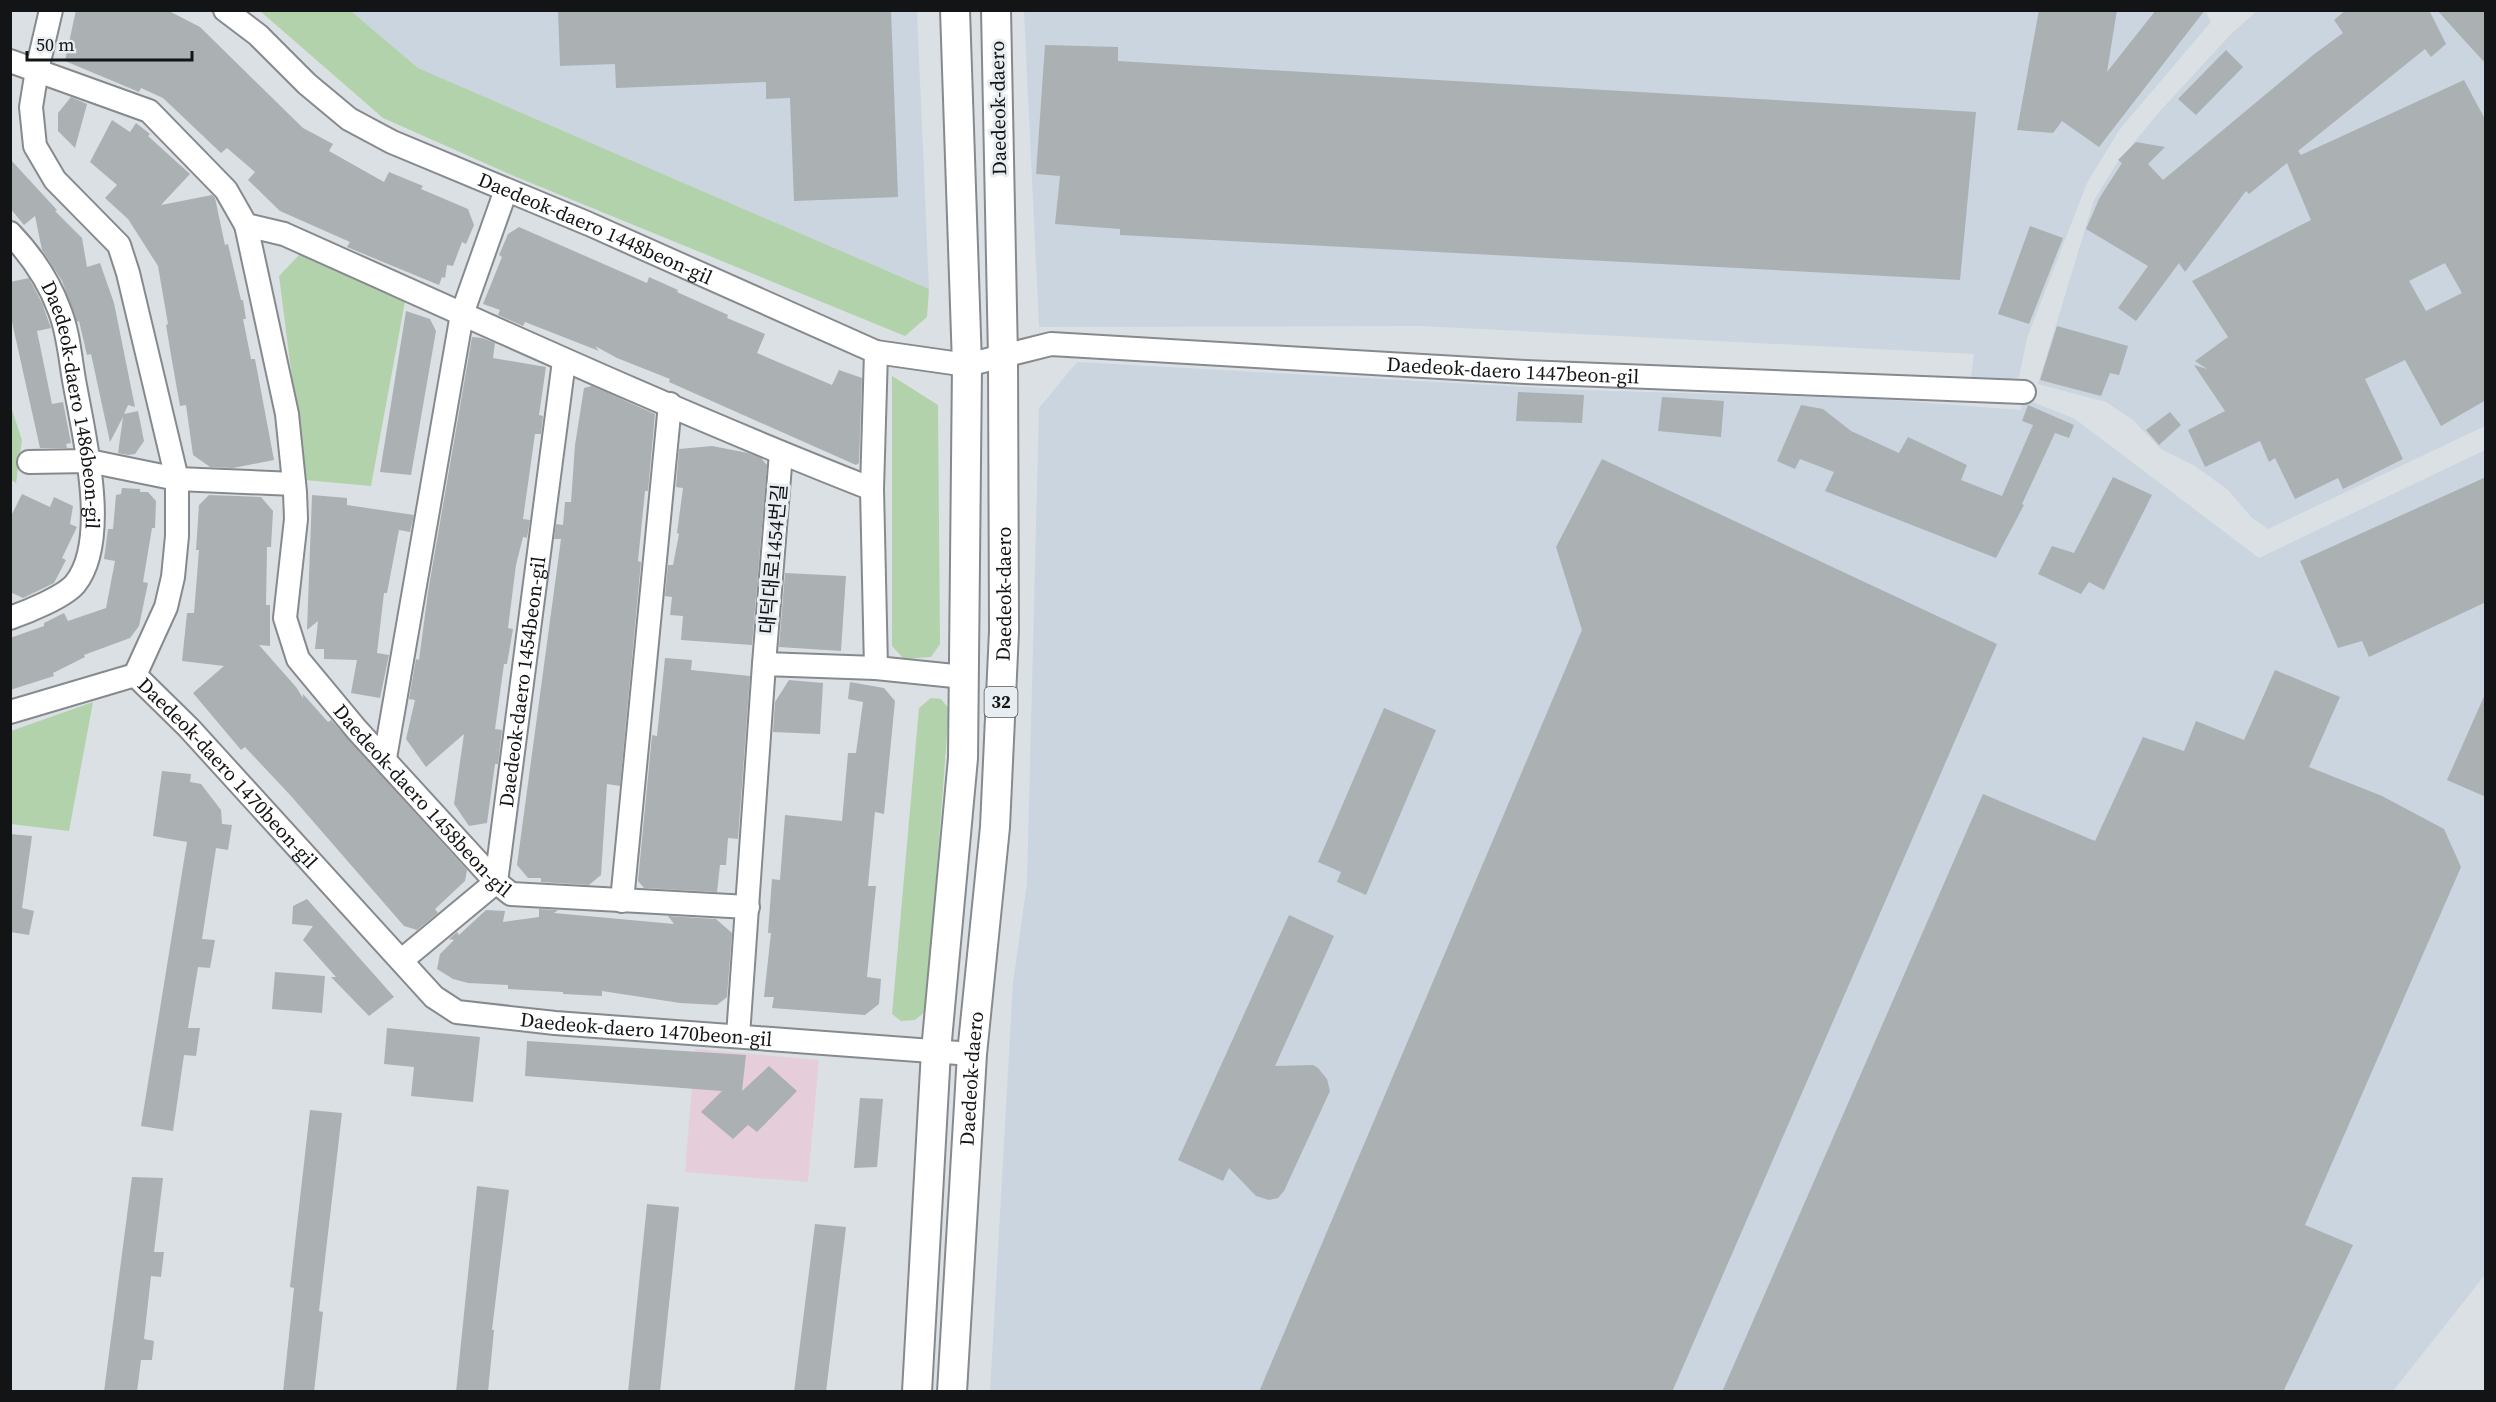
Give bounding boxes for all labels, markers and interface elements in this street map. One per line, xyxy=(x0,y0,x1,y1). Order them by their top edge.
scale bar xyxy=(27,24,192,62)
text: 50 m xyxy=(36,32,74,57)
street label: Daedeok-daero xyxy=(983,40,1013,176)
street label: Daedeok-daero 1448beon-gil xyxy=(474,165,717,291)
street label: Daedeok-daero 1486beon-gil xyxy=(34,276,107,530)
street label: Daedeok-daero 1447beon-gil xyxy=(1386,350,1640,391)
street label: 대덕대로1454번길 xyxy=(752,483,794,635)
street label: Daedeok-daero xyxy=(989,527,1018,662)
street label: Daedeok-daero 1454beon-gil xyxy=(492,555,552,809)
street label: Daedeok-daero 1470beon-gil xyxy=(131,671,324,875)
road number: 32 xyxy=(984,687,1018,717)
street label: Daedeok-daero 1458beon-gil xyxy=(327,698,518,903)
street label: Daedeok-daero 1470beon-gil xyxy=(519,1005,773,1053)
street label: Daedeok-daero xyxy=(953,1010,990,1147)

